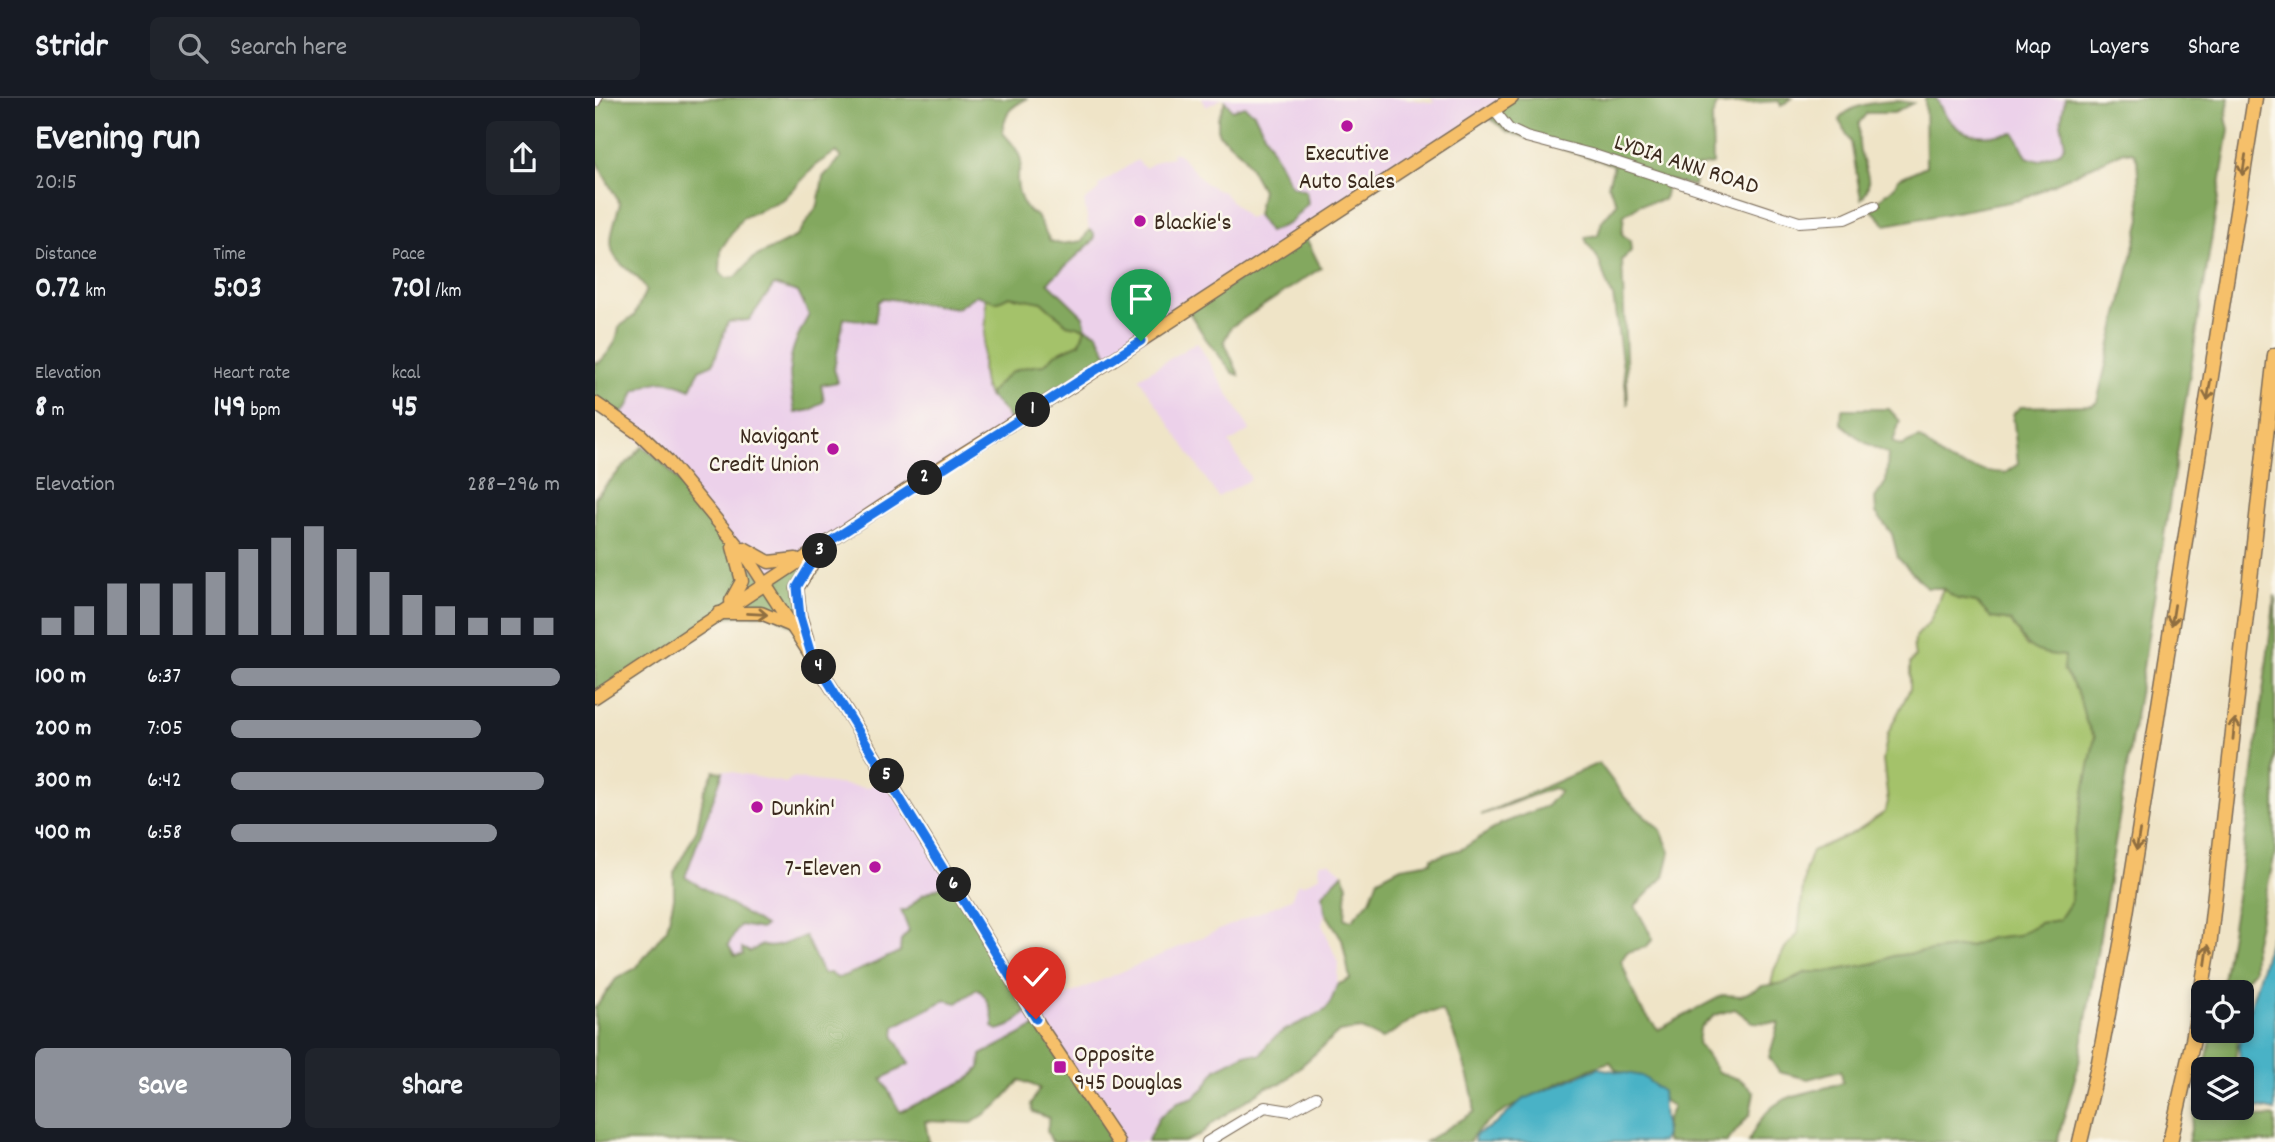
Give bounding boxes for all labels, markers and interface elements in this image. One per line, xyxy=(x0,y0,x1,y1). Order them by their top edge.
search box xyxy=(150,17,640,80)
text: Stridr xyxy=(35,25,108,72)
icon: search xyxy=(174,29,212,67)
text: Search here xyxy=(230,30,347,67)
text: Map xyxy=(2015,31,2051,65)
text: Layers xyxy=(2089,31,2150,65)
text: Share xyxy=(2188,31,2240,65)
text: Evening run xyxy=(35,113,200,168)
marker: Executive Auto Sales xyxy=(1339,118,1355,134)
button: share xyxy=(486,121,560,195)
street label: LYDIA ANN ROAD xyxy=(1609,126,1763,205)
place label: Executive Auto Sales xyxy=(1299,138,1395,200)
one-way arrow xyxy=(2237,153,2250,176)
text: 20:15 xyxy=(35,167,77,200)
place label: Blackie's xyxy=(1154,207,1232,241)
marker: Blackie's xyxy=(1132,213,1148,229)
text: Distance xyxy=(35,242,97,269)
text: Time xyxy=(213,242,246,269)
text: Pace xyxy=(392,242,425,269)
text: 0.72 xyxy=(35,269,81,312)
text: 5:03 xyxy=(213,269,262,312)
text: 7:01 xyxy=(392,269,431,312)
pin xyxy=(1111,269,1171,341)
text: km xyxy=(81,279,106,306)
text: /km xyxy=(431,279,462,306)
icon: arrive xyxy=(1122,280,1160,318)
text: Elevation xyxy=(35,361,101,388)
text: Heart rate xyxy=(213,361,290,388)
text: kcal xyxy=(392,361,421,388)
one-way arrow xyxy=(2202,378,2215,401)
text: 8 xyxy=(35,388,47,431)
text: 149 xyxy=(213,388,246,431)
text: 45 xyxy=(392,388,418,431)
pin: 1 xyxy=(1015,392,1051,428)
text: 1 xyxy=(1030,396,1035,423)
text: m xyxy=(47,398,64,425)
text: bpm xyxy=(246,398,280,425)
place label: Navigant Credit Union xyxy=(709,421,819,483)
marker: Navigant Credit Union xyxy=(825,441,841,457)
pin: 2 xyxy=(907,460,943,496)
text: 2 xyxy=(920,464,929,491)
text: Elevation xyxy=(35,469,115,502)
text: 288–296 m xyxy=(467,469,560,502)
pin: 3 xyxy=(803,533,838,568)
text: 3 xyxy=(815,537,824,564)
one-way arrow xyxy=(2166,603,2179,626)
one-way arrow xyxy=(745,608,768,621)
pin: 4 xyxy=(801,650,837,684)
text: 4 xyxy=(815,653,822,680)
text: 100 m xyxy=(35,661,86,694)
text: 6:37 xyxy=(147,661,181,694)
text: 200 m xyxy=(35,713,91,746)
text: 7:05 xyxy=(147,713,183,746)
one-way arrow xyxy=(2227,718,2240,741)
pin: 5 xyxy=(869,758,905,794)
text: 5 xyxy=(882,762,891,789)
text: 300 m xyxy=(35,765,91,798)
text: 6:42 xyxy=(147,765,182,798)
place label: Dunkin' xyxy=(771,793,835,827)
marker: Dunkin' xyxy=(749,799,765,815)
text: 400 m xyxy=(35,817,91,850)
text: 6:58 xyxy=(147,817,182,850)
one-way arrow xyxy=(2131,828,2144,850)
place label: 7-Eleven xyxy=(785,853,861,887)
marker: 7-Eleven xyxy=(867,859,883,875)
pin: 6 xyxy=(937,868,971,902)
text: 6 xyxy=(949,871,958,898)
one-way arrow xyxy=(2201,944,2214,967)
pin xyxy=(1006,947,1066,1019)
icon: check xyxy=(1017,958,1055,996)
map controls xyxy=(2191,980,2254,1120)
button: locate xyxy=(2191,980,2254,1043)
place label: Opposite 945 Douglas xyxy=(1074,1039,1183,1101)
button: Save xyxy=(35,1048,291,1128)
button: Share xyxy=(305,1048,560,1128)
button: layers xyxy=(2191,1057,2254,1120)
marker: Opposite 945 Douglas xyxy=(1052,1059,1068,1075)

